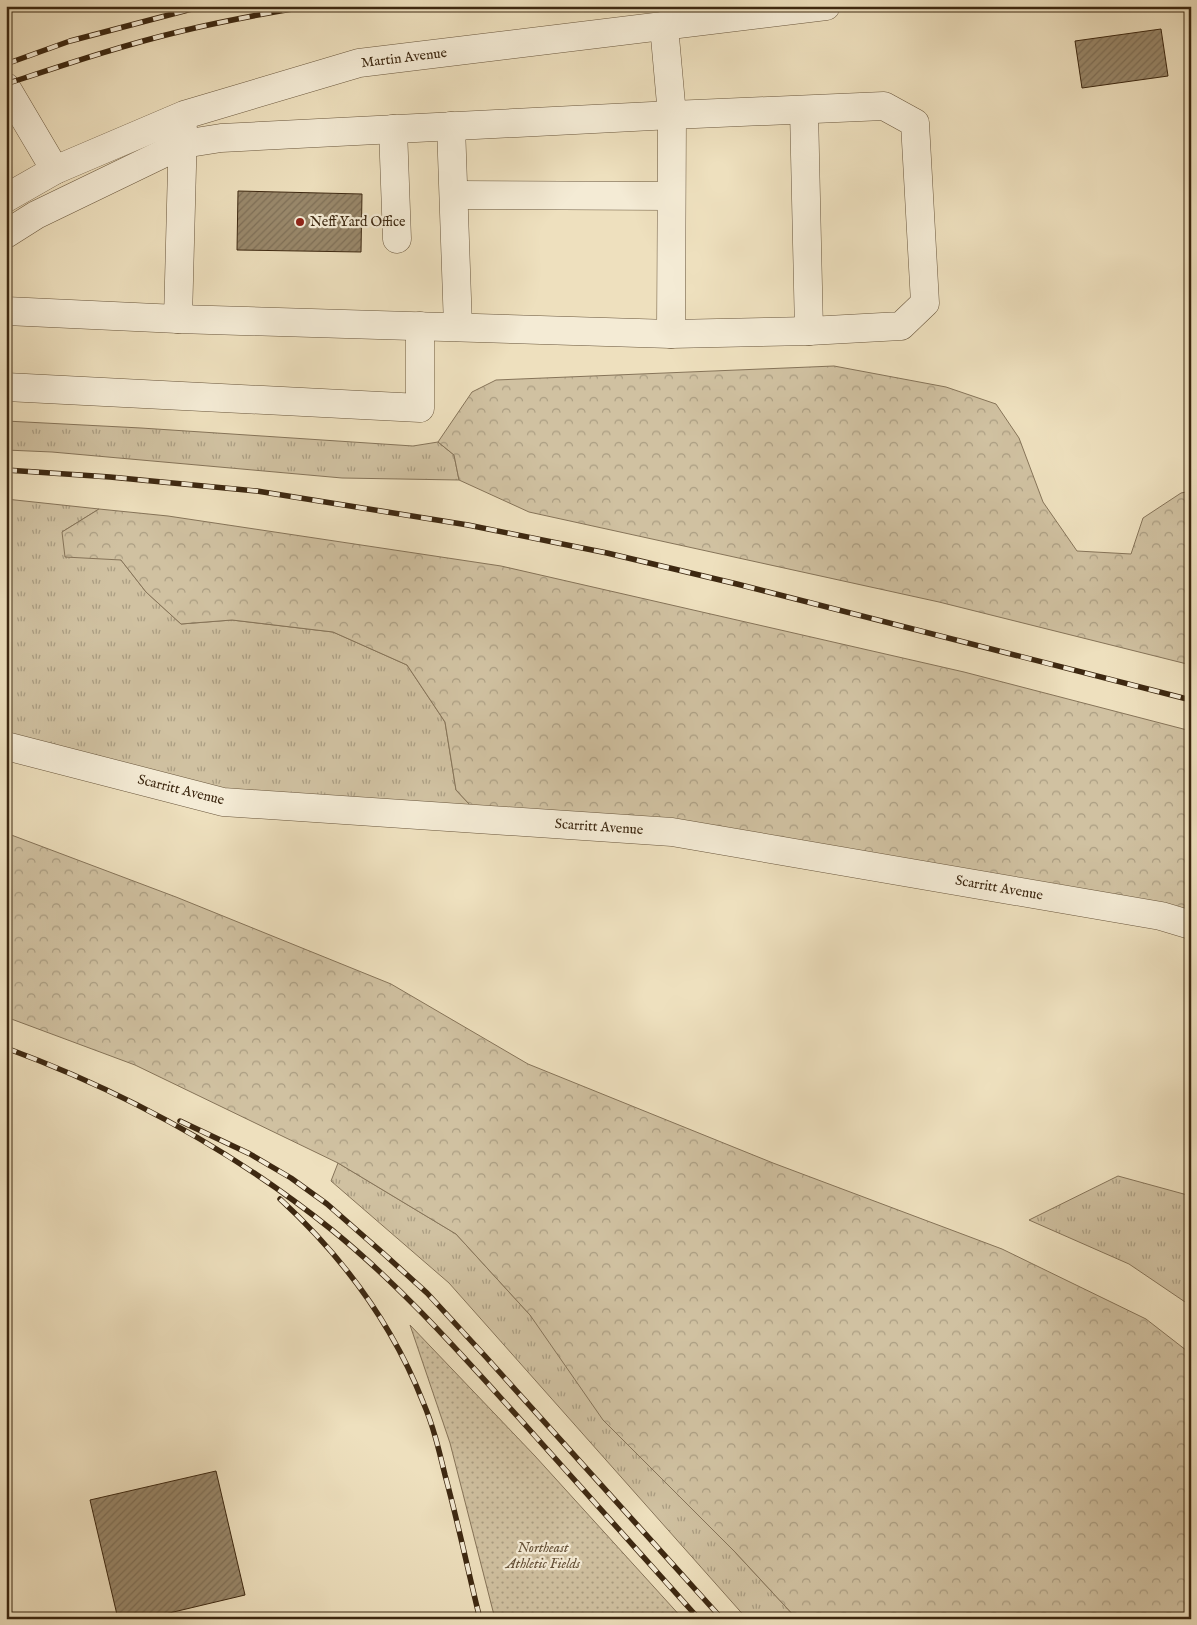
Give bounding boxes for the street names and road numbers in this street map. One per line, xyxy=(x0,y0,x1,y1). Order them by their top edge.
street label: Martin Avenue xyxy=(360,44,448,72)
street label: Scarritt Avenue xyxy=(136,771,227,810)
street label: Scarritt Avenue xyxy=(554,815,644,839)
street label: Scarritt Avenue xyxy=(954,871,1045,905)

